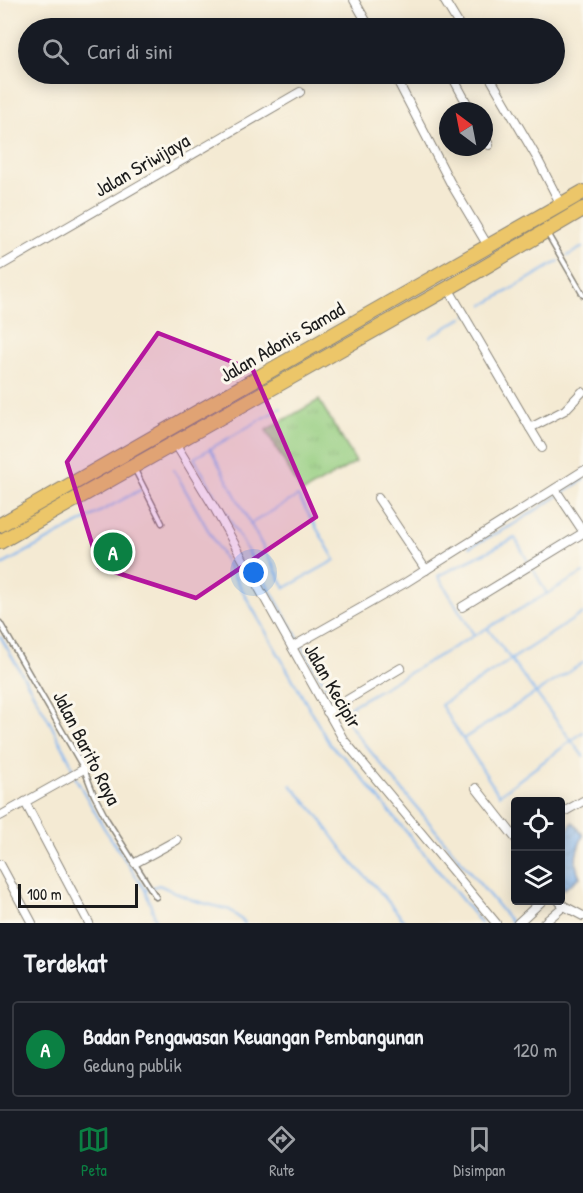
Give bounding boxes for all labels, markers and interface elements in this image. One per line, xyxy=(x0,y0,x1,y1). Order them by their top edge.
search box xyxy=(18,18,565,84)
icon: search xyxy=(39,35,72,68)
text: Cari di sini xyxy=(87,36,173,66)
north arrow xyxy=(439,102,493,156)
street label: Jalan Sriwijaya xyxy=(89,126,195,203)
street label: Jalan Adonis Samad xyxy=(214,295,349,388)
pin: A xyxy=(94,530,132,574)
your location xyxy=(239,558,268,587)
street label: Jalan Kecipir xyxy=(298,639,369,733)
street label: Jalan Barito Raya xyxy=(47,686,128,810)
map controls xyxy=(511,797,565,905)
button: locate xyxy=(511,797,565,851)
button: layers xyxy=(511,851,565,905)
scale bar xyxy=(18,881,138,908)
text: 100 m xyxy=(27,883,62,905)
text: Terdekat xyxy=(24,945,107,980)
text: Badan Pengawasan Keuangan Pembangunan xyxy=(83,1021,424,1051)
text: A xyxy=(41,1036,50,1063)
text: 120 m xyxy=(513,1036,557,1063)
text: Gedung publik xyxy=(83,1051,182,1078)
tab: Peta xyxy=(77,1123,110,1181)
tab: Rute xyxy=(265,1123,298,1181)
tab: Disimpan xyxy=(453,1123,506,1181)

